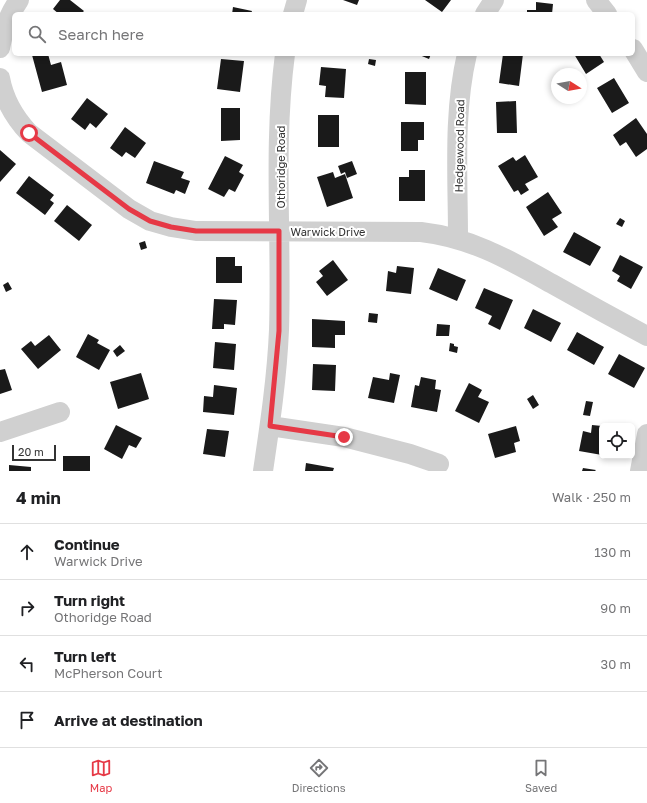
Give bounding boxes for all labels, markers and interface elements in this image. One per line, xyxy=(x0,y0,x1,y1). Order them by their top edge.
search box xyxy=(12,12,635,56)
icon: search xyxy=(26,23,48,45)
text: Search here xyxy=(58,25,144,43)
north arrow xyxy=(551,68,587,104)
street label: Hedgewood Road xyxy=(452,99,466,193)
route start xyxy=(20,124,38,142)
street label: Othoridge Road xyxy=(274,126,287,208)
street label: Warwick Drive xyxy=(291,225,365,238)
map controls xyxy=(599,423,635,459)
button: locate xyxy=(599,423,635,459)
route end xyxy=(335,428,353,446)
scale bar xyxy=(12,443,56,462)
text: 20 m xyxy=(18,445,44,458)
text: 4 min xyxy=(16,487,61,508)
text: Walk · 250 m xyxy=(552,489,631,505)
text: Continue xyxy=(54,535,120,553)
icon: ahead xyxy=(16,541,38,563)
text: 130 m xyxy=(594,544,631,560)
text: Warwick Drive xyxy=(54,553,143,569)
text: Turn right xyxy=(54,591,125,609)
icon: right xyxy=(16,597,38,619)
text: 90 m xyxy=(600,600,631,616)
text: Othoridge Road xyxy=(54,609,152,625)
text: Turn left xyxy=(54,647,116,665)
icon: left xyxy=(16,653,38,675)
text: 30 m xyxy=(601,656,631,672)
text: McPherson Court xyxy=(54,665,162,681)
icon: arrive xyxy=(16,709,38,731)
text: Arrive at destination xyxy=(54,711,203,729)
tab: Map xyxy=(90,757,112,794)
tab: Directions xyxy=(292,757,346,794)
tab: Saved xyxy=(525,757,557,794)

